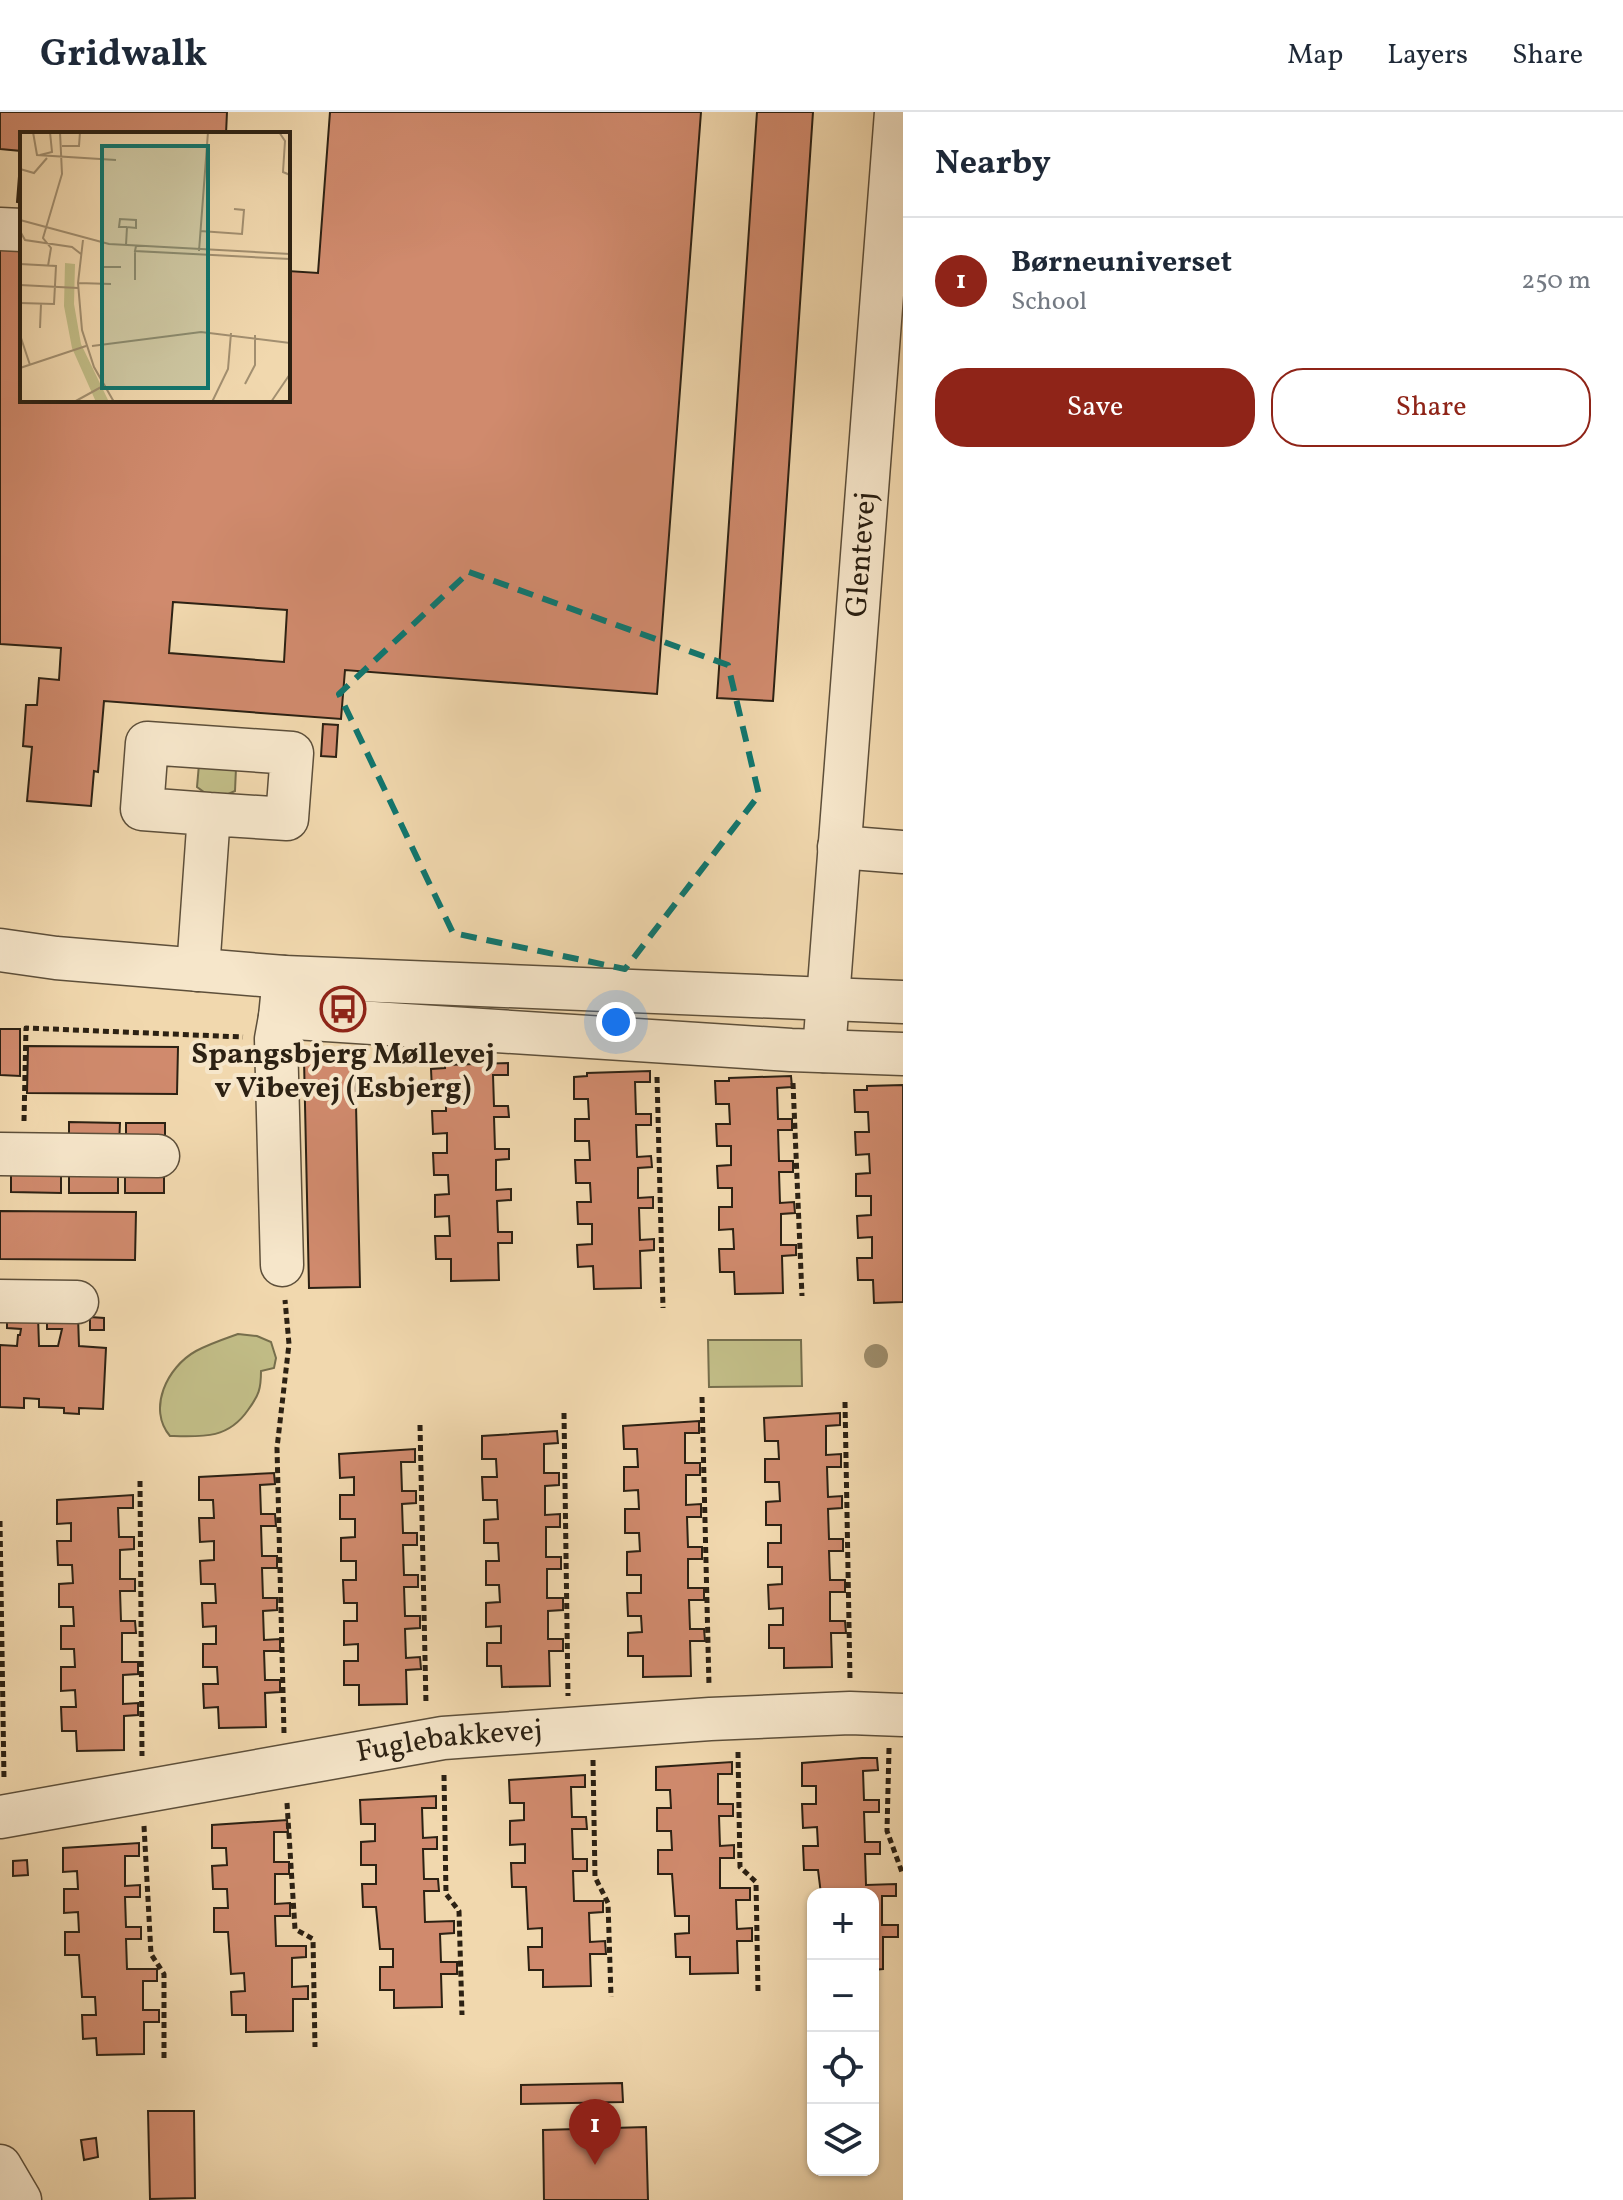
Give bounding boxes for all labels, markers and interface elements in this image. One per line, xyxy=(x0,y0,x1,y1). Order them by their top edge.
text: Gridwalk xyxy=(40,29,207,82)
text: Map xyxy=(1287,36,1343,75)
text: Layers xyxy=(1387,36,1468,75)
text: Share xyxy=(1512,36,1583,75)
inset map xyxy=(20,132,290,402)
text: Nearby xyxy=(935,141,1051,188)
text: Børneuniverset xyxy=(1011,242,1232,284)
text: 1 xyxy=(956,263,966,299)
text: 250 m xyxy=(1521,263,1591,299)
text: School xyxy=(1011,284,1087,320)
button: Save xyxy=(935,368,1255,447)
button: Share xyxy=(1271,368,1591,447)
street label: Glentevej xyxy=(836,490,888,619)
bus stop icon: Spangsbjerg Møllevej v Vibevej (Esbjerg) xyxy=(319,985,367,1033)
your location xyxy=(596,1002,636,1042)
place label: Spangsbjerg Møllevej v Vibevej (Esbjerg) xyxy=(191,1034,495,1110)
street label: Fuglebakkevej xyxy=(353,1710,544,1774)
map controls xyxy=(807,1888,879,2176)
button: + xyxy=(807,1888,879,1960)
button: − xyxy=(807,1960,879,2032)
button: locate xyxy=(807,2032,879,2104)
pin: 1 xyxy=(569,2099,621,2165)
button: layers xyxy=(807,2104,879,2176)

